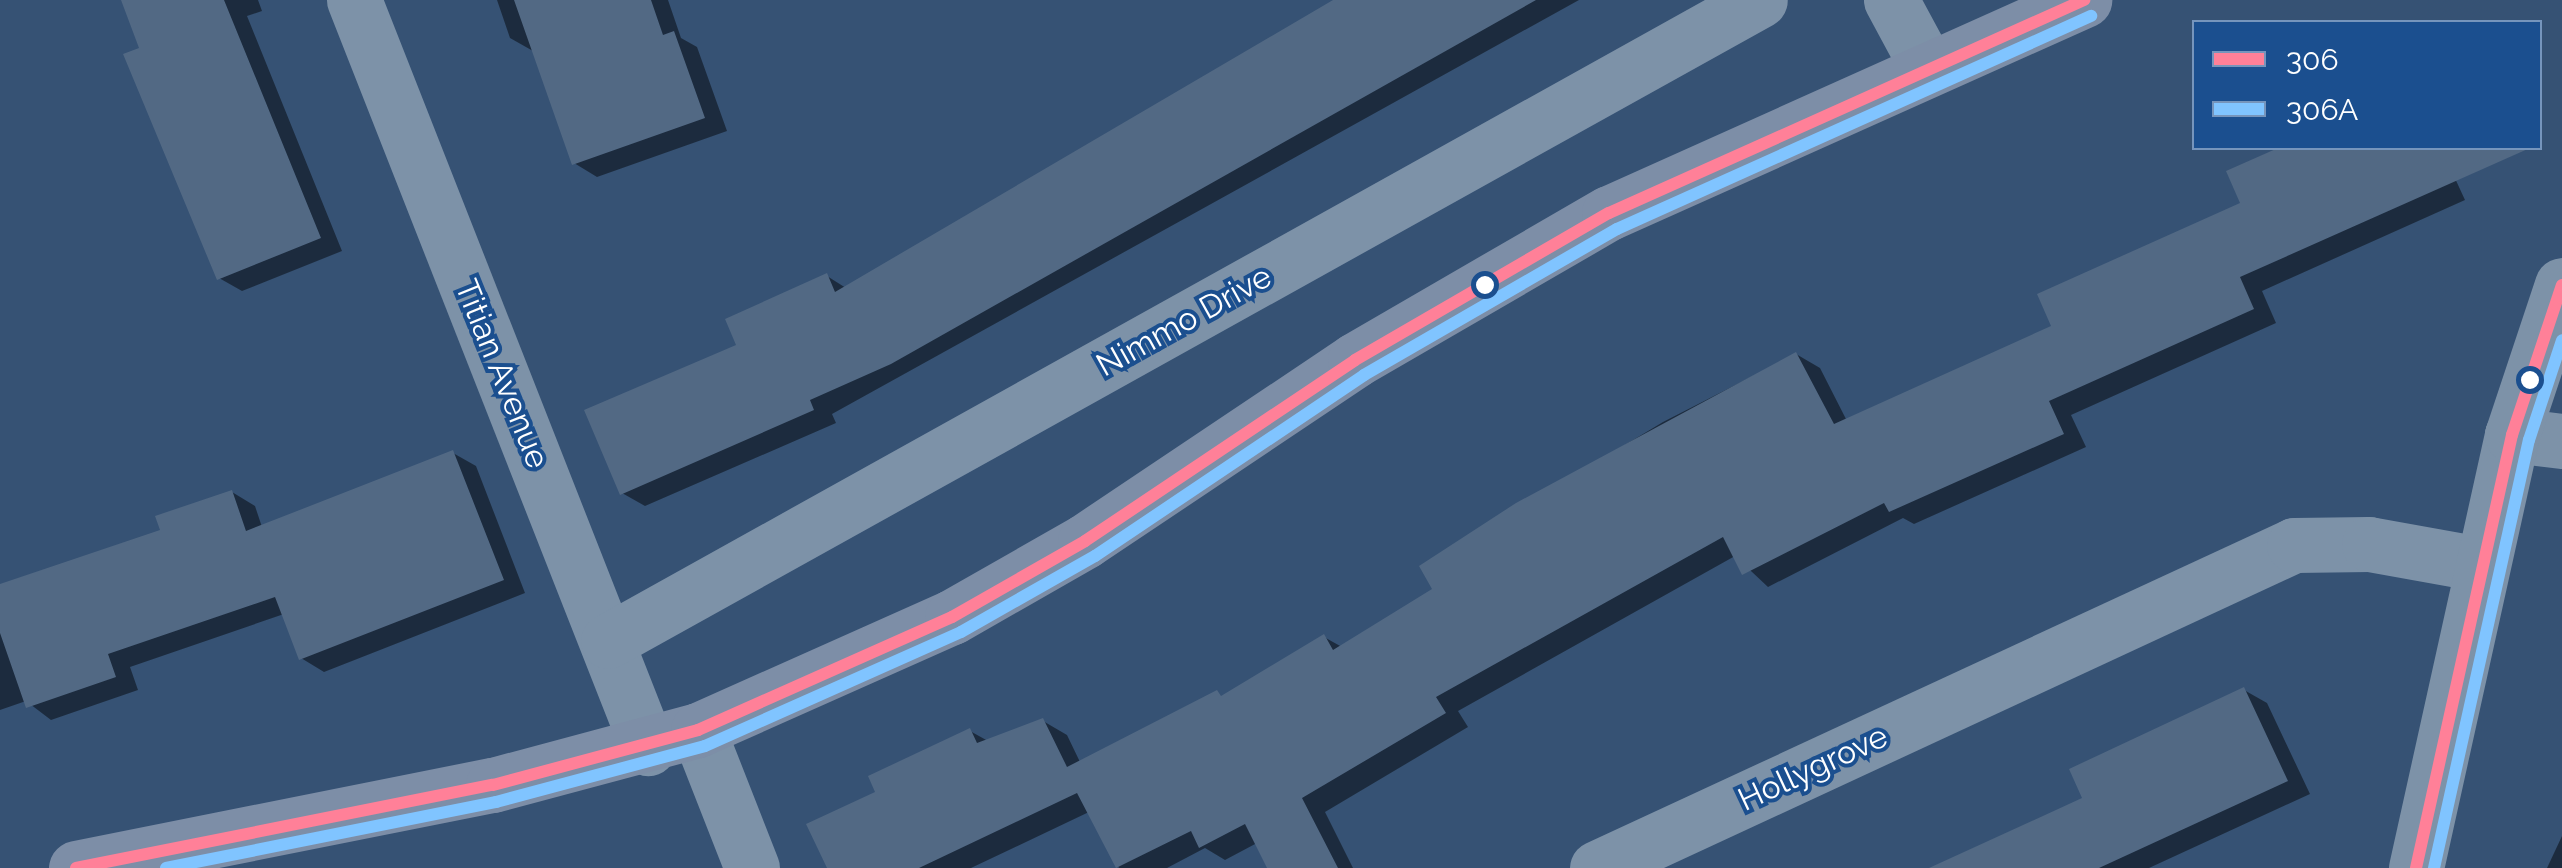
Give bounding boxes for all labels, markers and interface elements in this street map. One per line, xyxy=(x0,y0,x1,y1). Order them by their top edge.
legend xyxy=(2192,20,2542,150)
text: 306 xyxy=(2286,42,2338,77)
text: 306A xyxy=(2286,92,2358,127)
street label: Nimmo Drive xyxy=(1090,257,1278,385)
street label: Titian Avenue xyxy=(447,274,557,474)
unlabelled marker xyxy=(1475,275,1495,295)
unlabelled marker xyxy=(2520,370,2540,390)
street label: Hollygrove xyxy=(1732,717,1894,819)

